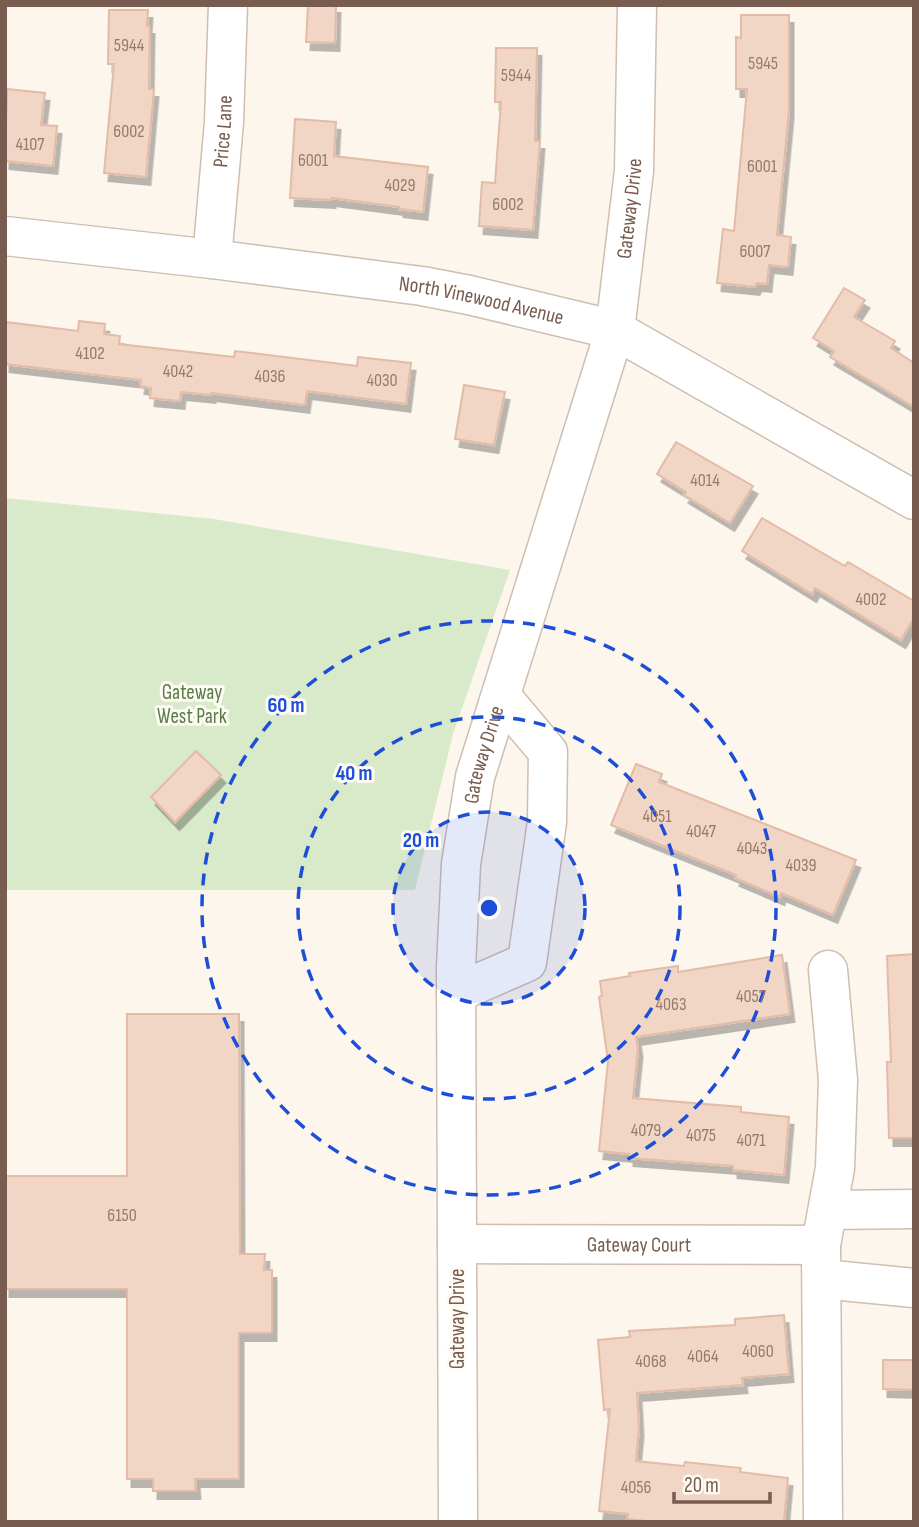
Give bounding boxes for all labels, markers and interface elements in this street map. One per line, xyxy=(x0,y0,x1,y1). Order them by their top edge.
house number: 5944 xyxy=(114,35,145,56)
house number: 5945 xyxy=(748,53,778,74)
house number: 5944 xyxy=(501,65,532,86)
street label: Price Lane xyxy=(208,95,237,169)
house number: 6002 xyxy=(113,121,145,142)
house number: 4107 xyxy=(15,134,45,155)
house number: 6001 xyxy=(298,150,329,171)
house number: 6001 xyxy=(747,156,778,177)
street label: Gateway Drive xyxy=(611,158,647,260)
house number: 4029 xyxy=(385,175,415,196)
house number: 6002 xyxy=(492,194,524,215)
house number: 6007 xyxy=(739,241,771,262)
street label: North Vinewood Avenue xyxy=(398,271,566,330)
house number: 4102 xyxy=(75,343,105,364)
house number: 4042 xyxy=(163,361,193,382)
house number: 4036 xyxy=(255,366,286,387)
house number: 4030 xyxy=(366,370,398,391)
house number: 4014 xyxy=(690,470,720,491)
house number: 4002 xyxy=(856,589,887,610)
park label: Gateway West Park xyxy=(157,680,227,729)
text: 60 m xyxy=(267,693,305,718)
street label: Gateway Drive xyxy=(458,703,509,805)
text: 40 m xyxy=(336,761,372,786)
house number: 4051 xyxy=(642,806,672,827)
house number: 4047 xyxy=(686,821,717,842)
text: 20 m xyxy=(403,828,439,853)
house number: 4043 xyxy=(737,838,767,859)
house number: 4039 xyxy=(785,855,817,876)
centre of rings xyxy=(477,896,501,920)
house number: 4057 xyxy=(736,986,767,1007)
house number: 4063 xyxy=(656,994,686,1015)
house number: 4079 xyxy=(631,1120,661,1141)
house number: 4075 xyxy=(686,1125,716,1146)
house number: 4071 xyxy=(736,1130,766,1151)
house number: 6150 xyxy=(107,1205,137,1226)
street label: Gateway Court xyxy=(587,1232,691,1257)
street label: Gateway Drive xyxy=(445,1269,470,1369)
house number: 4060 xyxy=(742,1341,774,1362)
house number: 4064 xyxy=(687,1346,719,1367)
house number: 4068 xyxy=(635,1351,667,1372)
scale bar xyxy=(674,1460,770,1504)
text: 20 m xyxy=(684,1473,719,1498)
house number: 4056 xyxy=(621,1477,651,1498)

